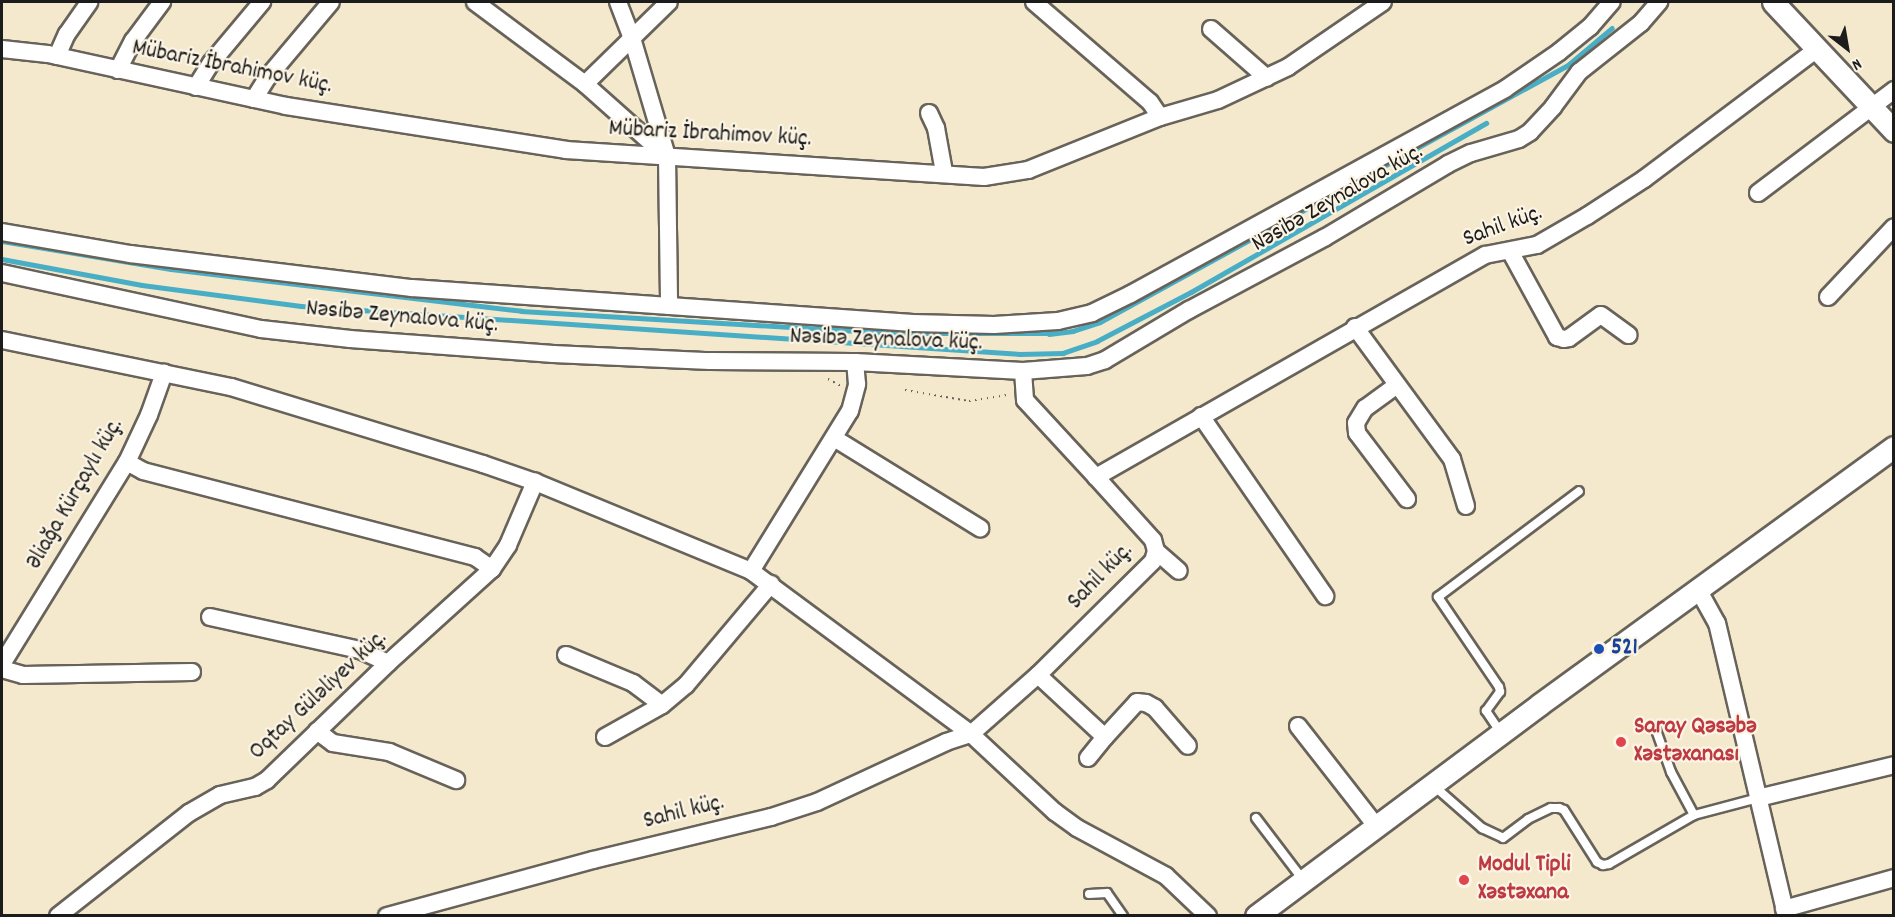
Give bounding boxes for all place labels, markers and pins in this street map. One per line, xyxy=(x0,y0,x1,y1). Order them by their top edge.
place label: 521 xyxy=(1611,635,1638,663)
marker: 521 xyxy=(1592,642,1606,656)
place label: Saray Qəsəbə Xəstəxanası xyxy=(1634,714,1756,770)
marker: Saray Qəsəbə Xəstəxanası xyxy=(1612,733,1630,751)
place label: Modul Tipli Xəstəxana xyxy=(1478,852,1571,908)
marker: Modul Tipli Xəstəxana xyxy=(1455,871,1473,889)

